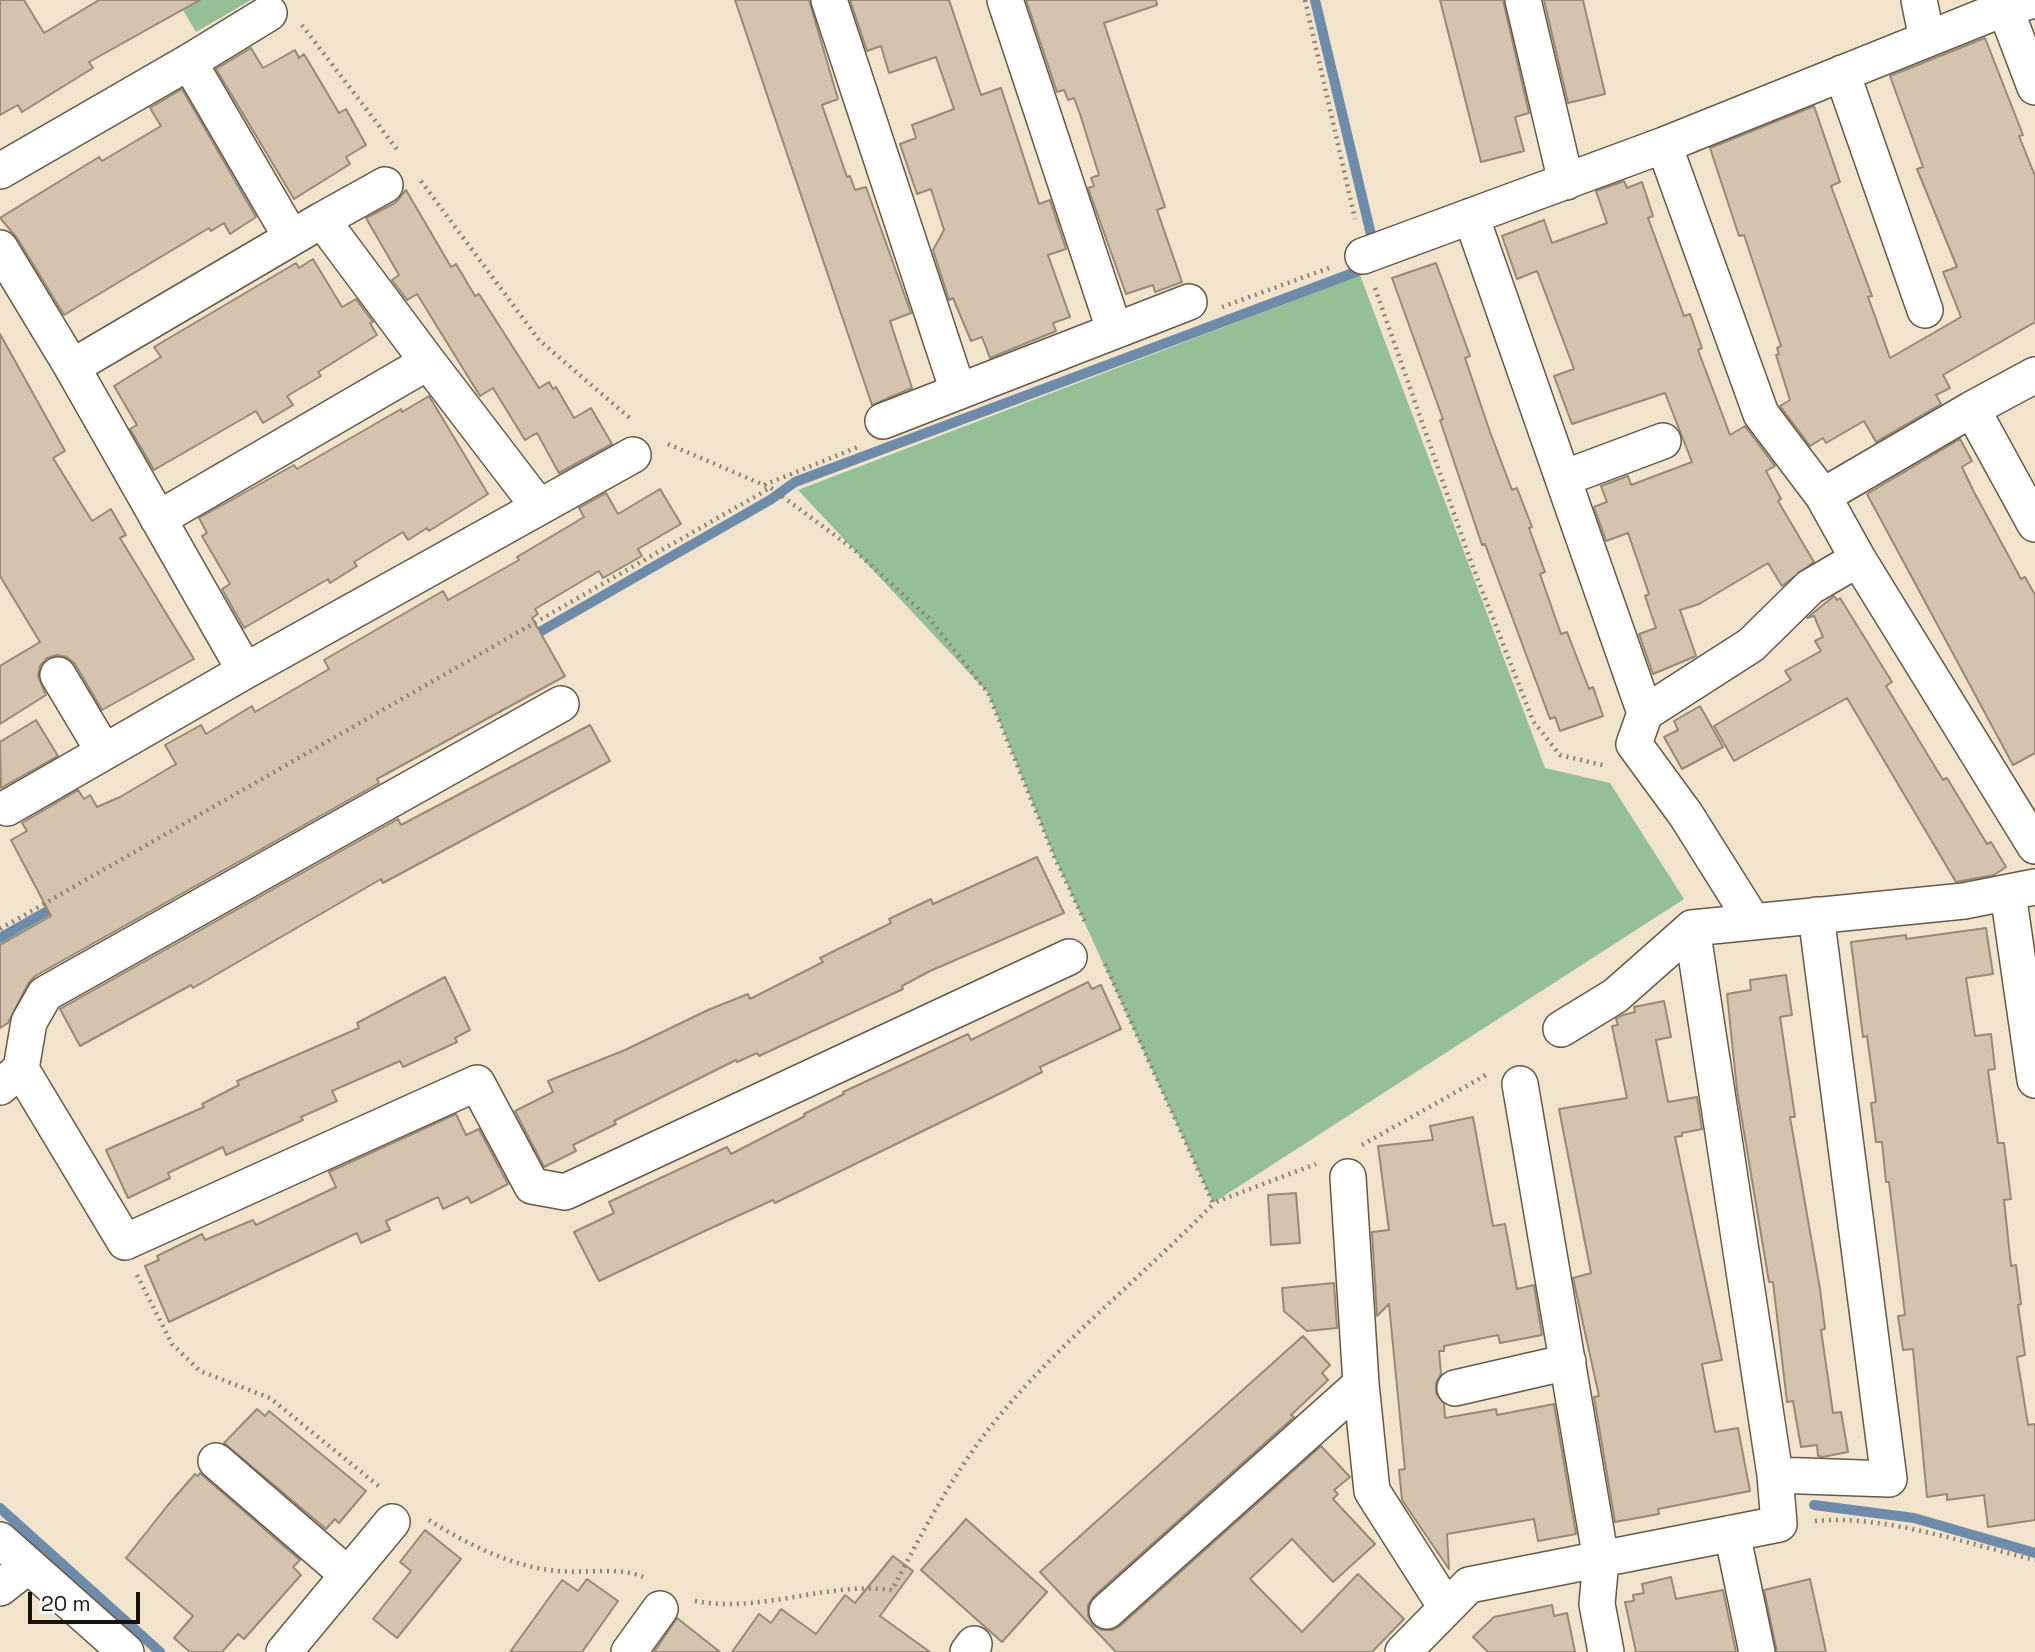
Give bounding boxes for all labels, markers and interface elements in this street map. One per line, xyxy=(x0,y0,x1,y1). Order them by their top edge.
scale bar xyxy=(32,1578,144,1622)
text: 20 m xyxy=(41,1590,91,1617)

